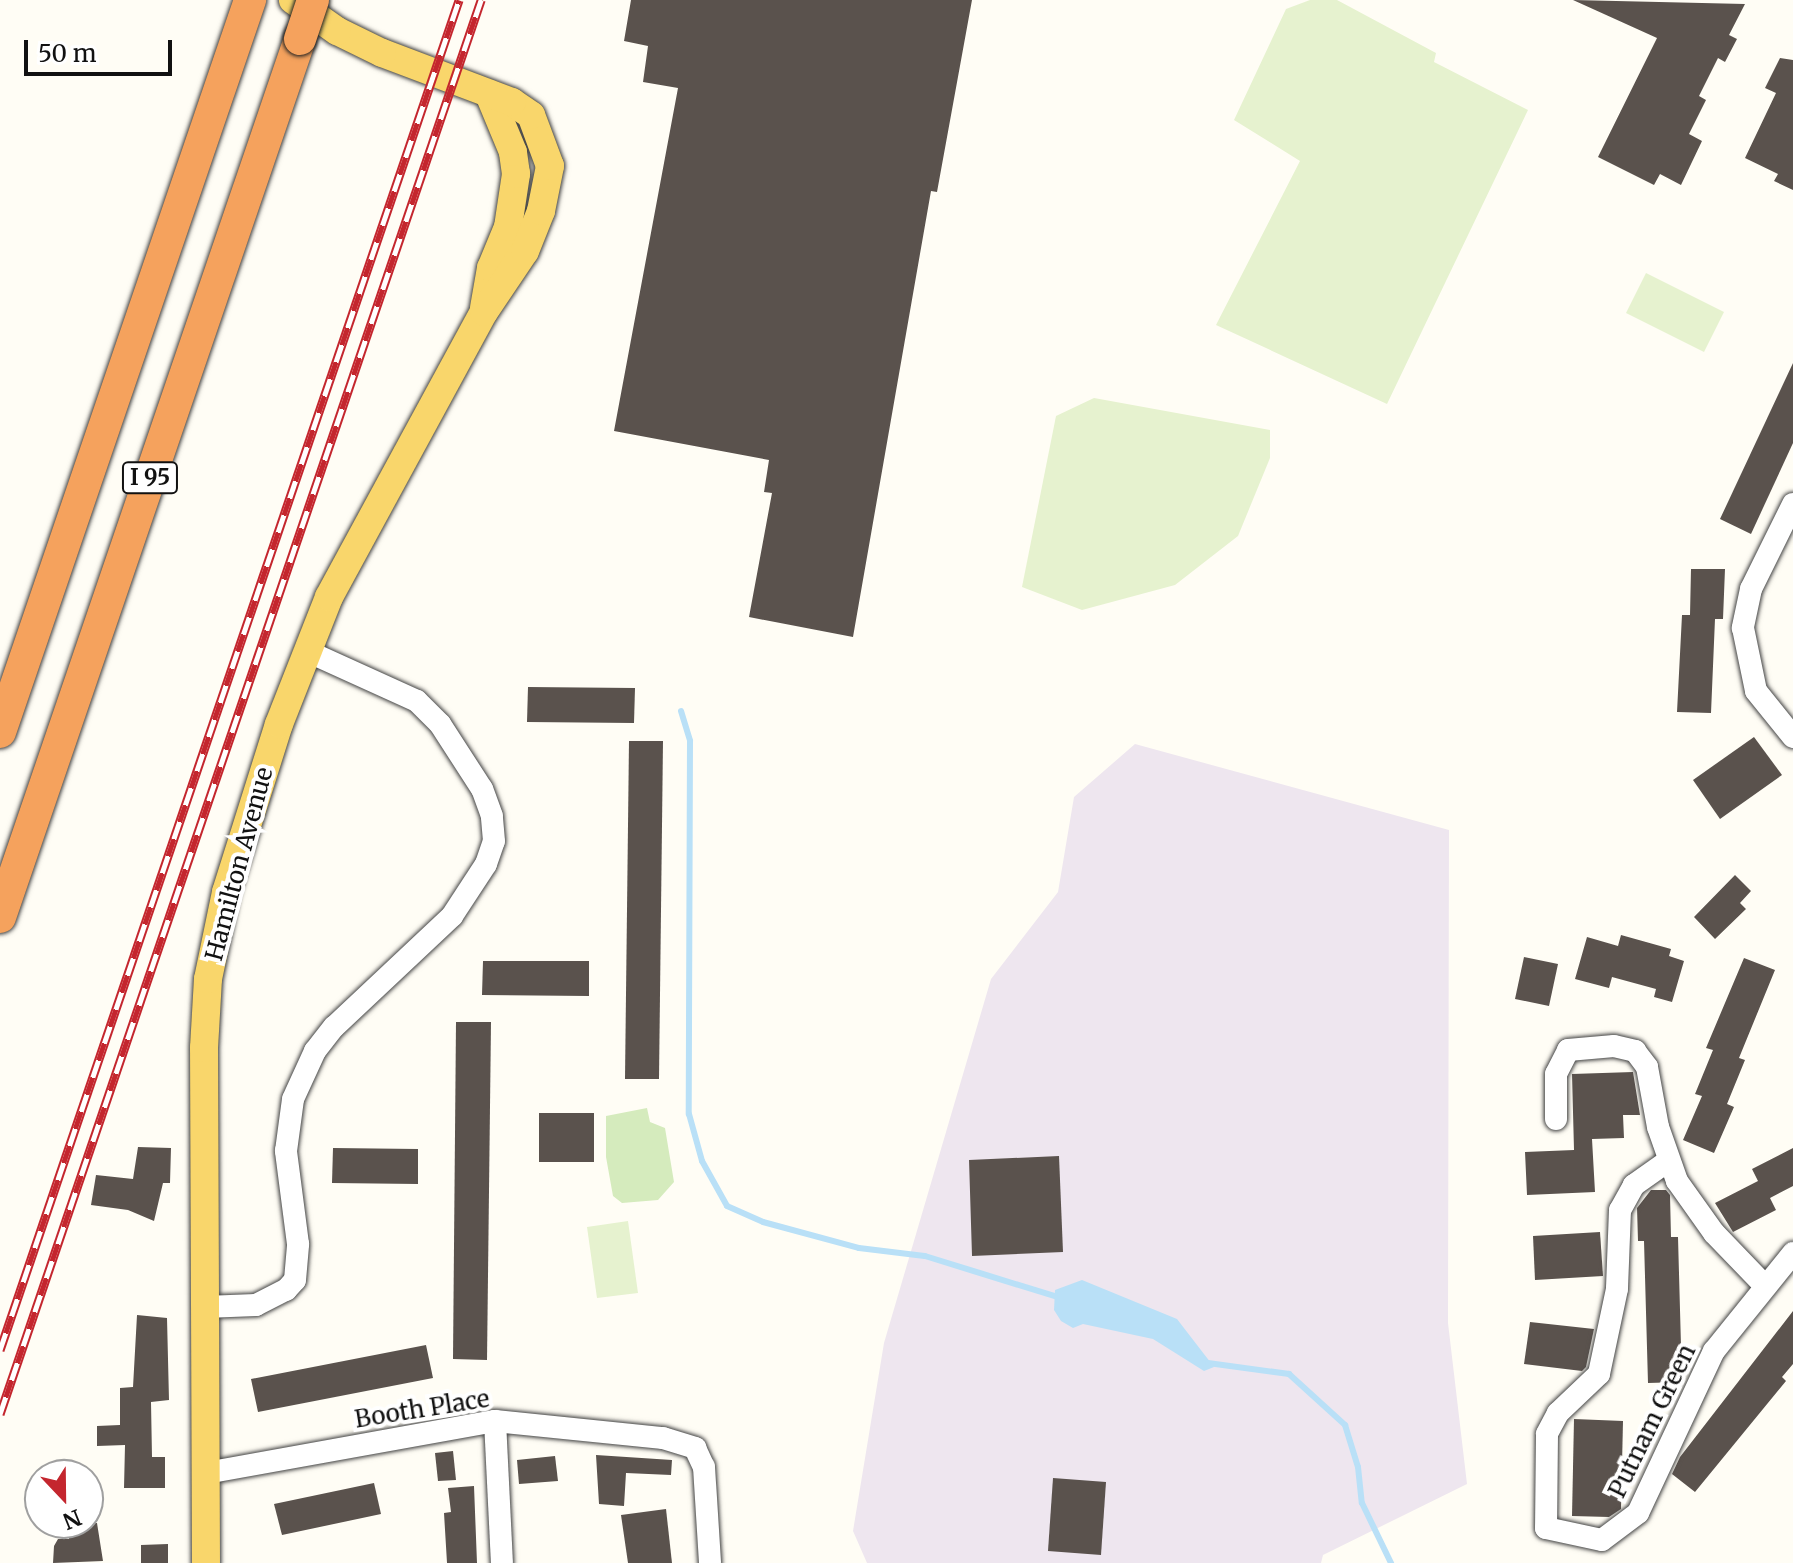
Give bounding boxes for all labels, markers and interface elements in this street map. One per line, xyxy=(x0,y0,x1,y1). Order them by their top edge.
scale bar xyxy=(28,24,176,74)
text: 50 m xyxy=(38,38,97,69)
road number: I 95 xyxy=(120,460,180,496)
street label: Hamilton Avenue xyxy=(199,764,279,964)
street label: Putnam Green xyxy=(1602,1340,1702,1502)
street label: Booth Place xyxy=(353,1384,491,1434)
north arrow xyxy=(24,1459,104,1539)
text: N xyxy=(59,1503,86,1536)

